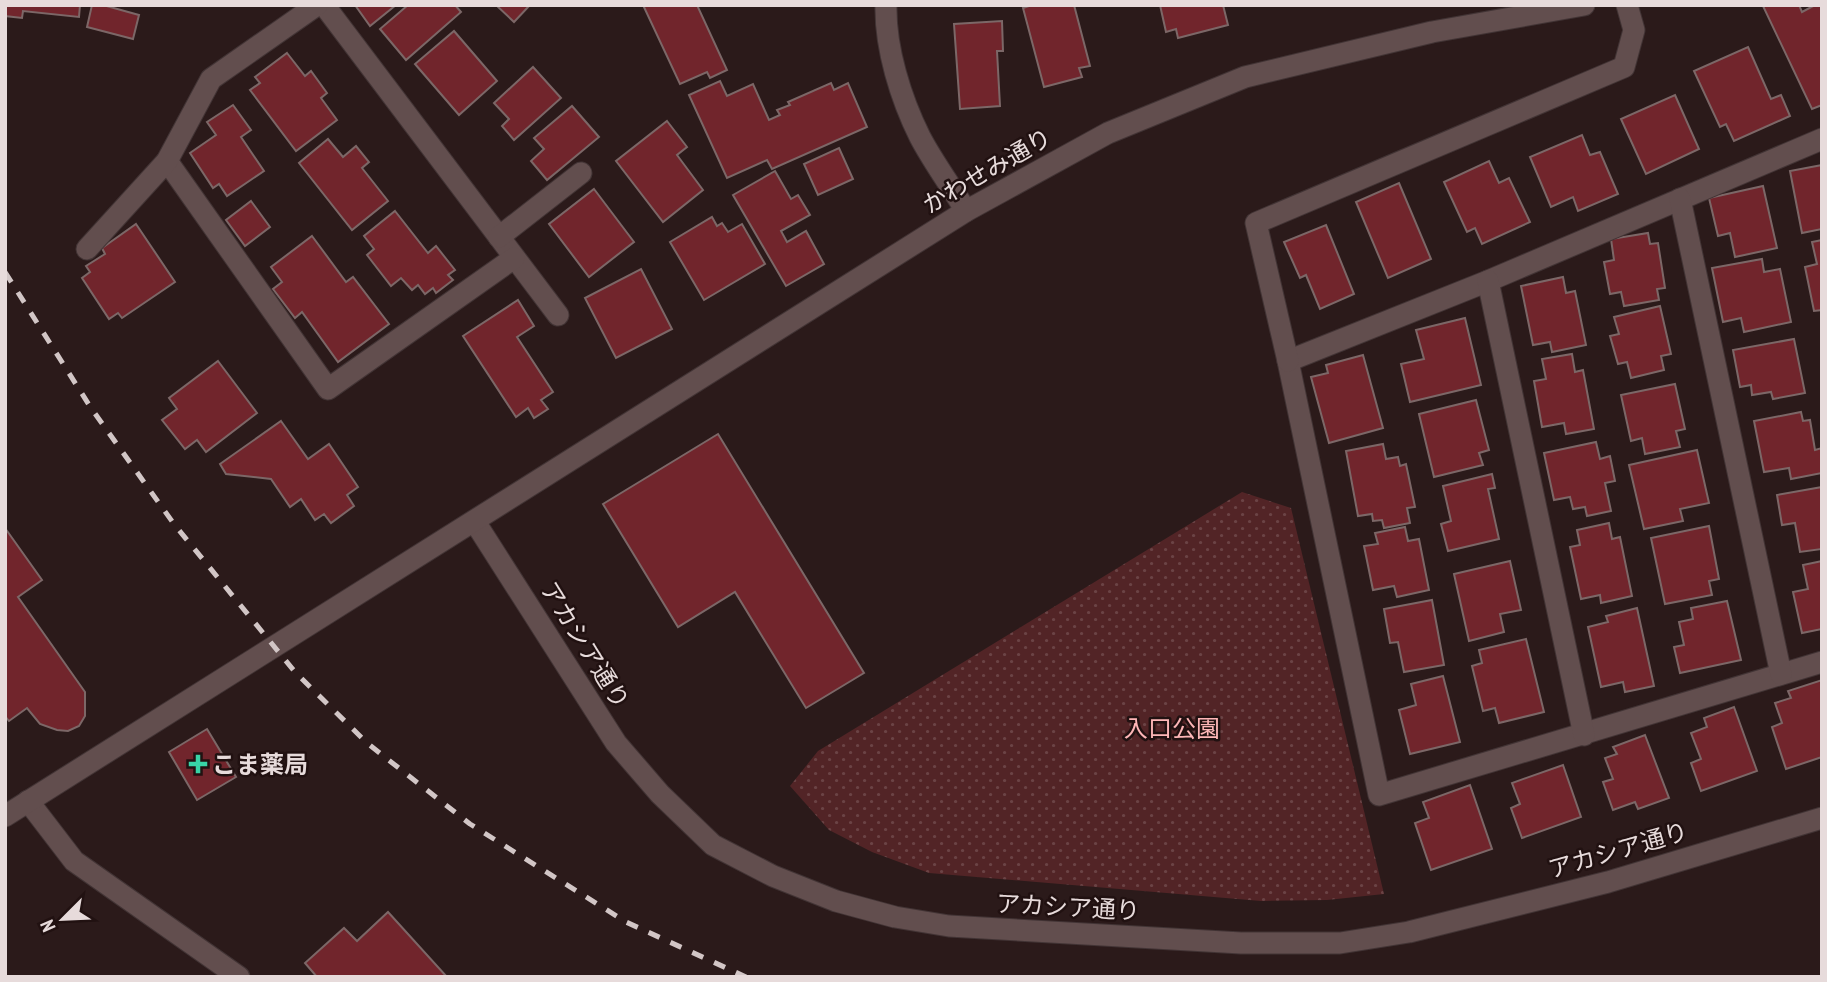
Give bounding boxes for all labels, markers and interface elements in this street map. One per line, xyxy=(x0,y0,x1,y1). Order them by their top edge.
street label: かわせみ通り xyxy=(917,122,1057,220)
street label: アカシア通り xyxy=(534,576,636,714)
park label: 入口公園 xyxy=(1124,713,1220,744)
place label: こま薬局 xyxy=(212,749,308,780)
marker: こま薬局 xyxy=(190,756,206,772)
street label: アカシア通り xyxy=(1545,815,1691,885)
north arrow xyxy=(28,884,98,954)
street label: アカシア通り xyxy=(995,888,1141,926)
text: N xyxy=(34,916,61,935)

